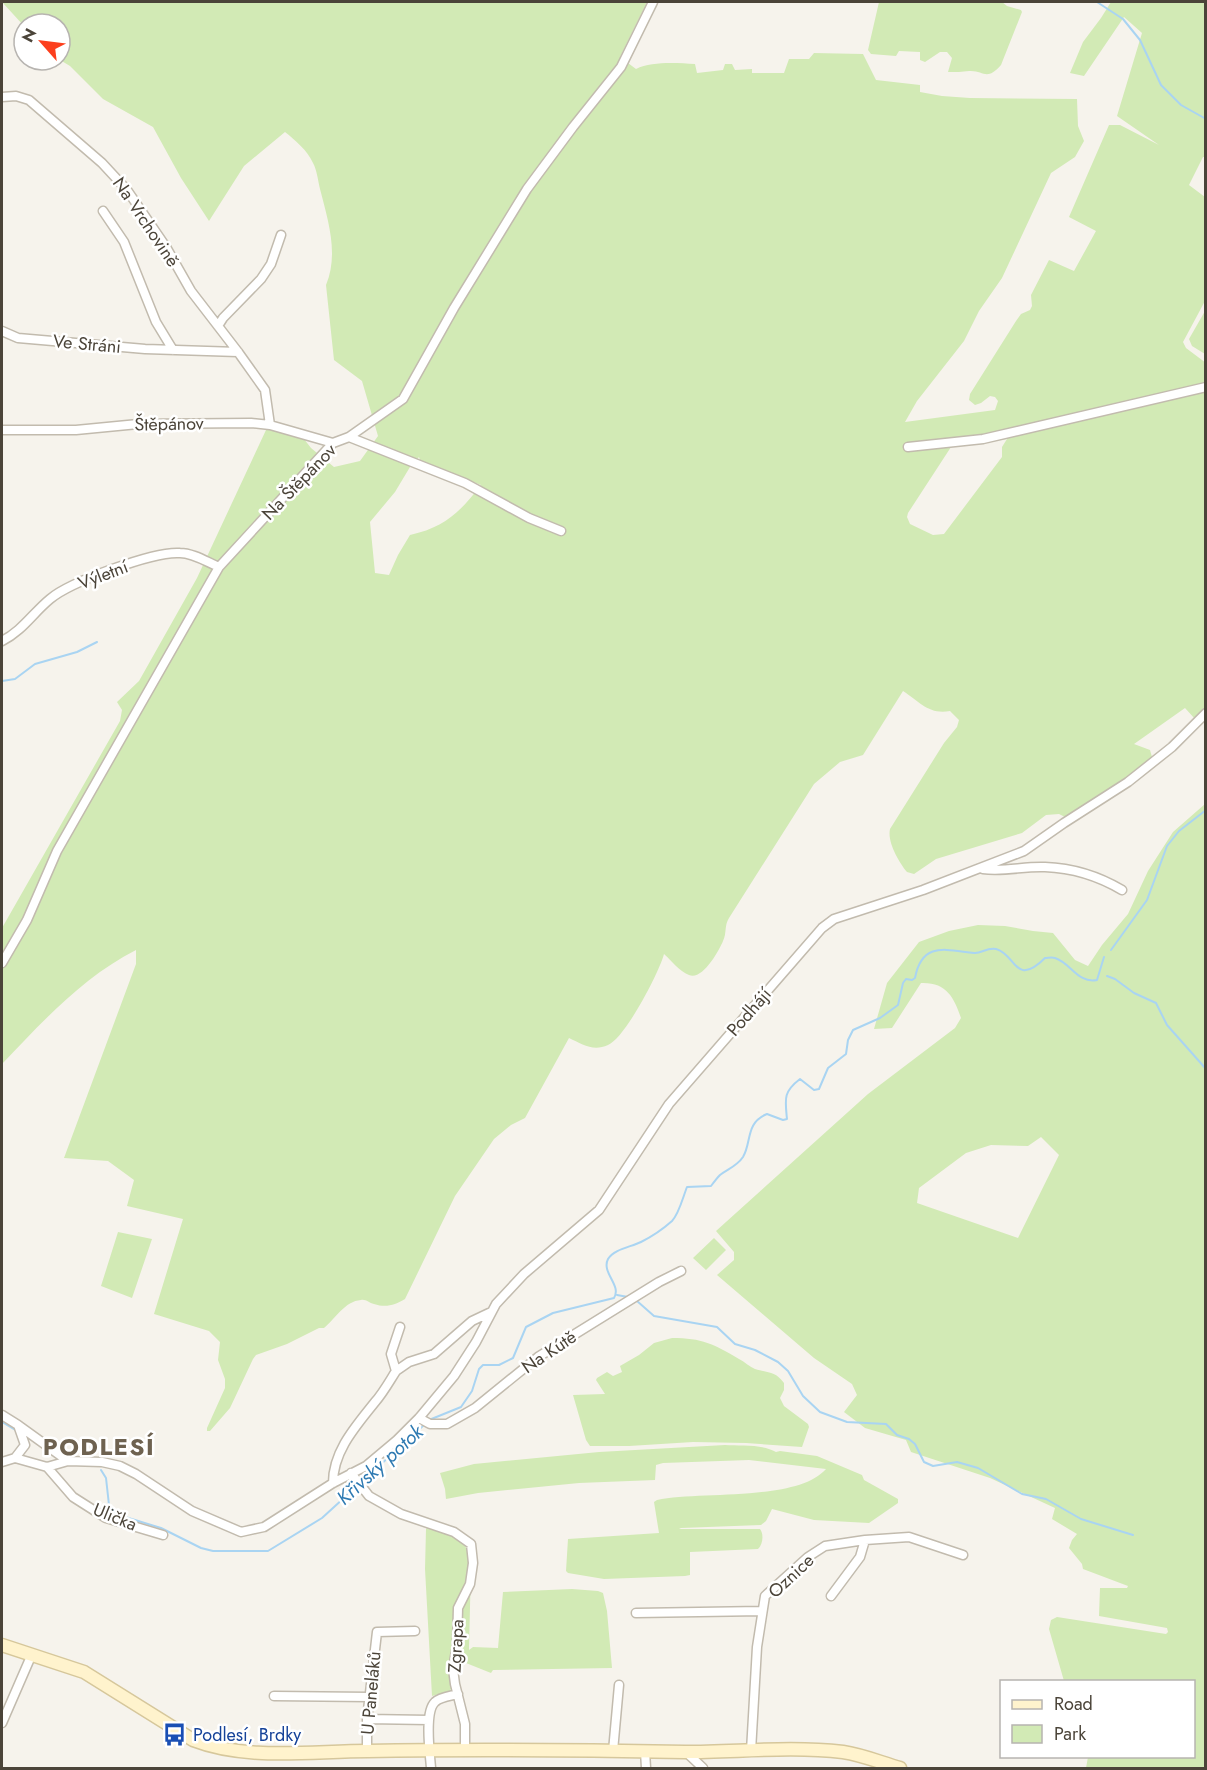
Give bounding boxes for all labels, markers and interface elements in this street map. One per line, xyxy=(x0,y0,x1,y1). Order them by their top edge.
north arrow xyxy=(12,12,72,72)
text: N xyxy=(16,24,42,46)
street label: Na Vrchovině xyxy=(106,172,186,272)
street label: Ve Stráni xyxy=(52,328,122,360)
street label: Štěpánov xyxy=(134,410,204,438)
street label: Na Štěpánov xyxy=(256,438,342,526)
street label: Výletní xyxy=(74,553,133,596)
street label: Podhájí xyxy=(721,981,778,1042)
street label: Na Kútě xyxy=(516,1324,582,1380)
water label: Křivský potok xyxy=(330,1417,431,1512)
district label: PODLESÍ xyxy=(43,1429,155,1464)
street label: Ulička xyxy=(89,1496,141,1538)
street label: Oznice xyxy=(762,1548,820,1604)
street label: Zgrapa xyxy=(442,1619,470,1673)
street label: U Paneláků xyxy=(354,1650,388,1736)
legend xyxy=(1000,1680,1195,1758)
text: Road xyxy=(1054,1691,1093,1717)
text: Park xyxy=(1054,1721,1086,1747)
bus stop icon: Podlesí, Brdky xyxy=(162,1722,188,1748)
place label: Podlesí, Brdky xyxy=(193,1722,301,1748)

